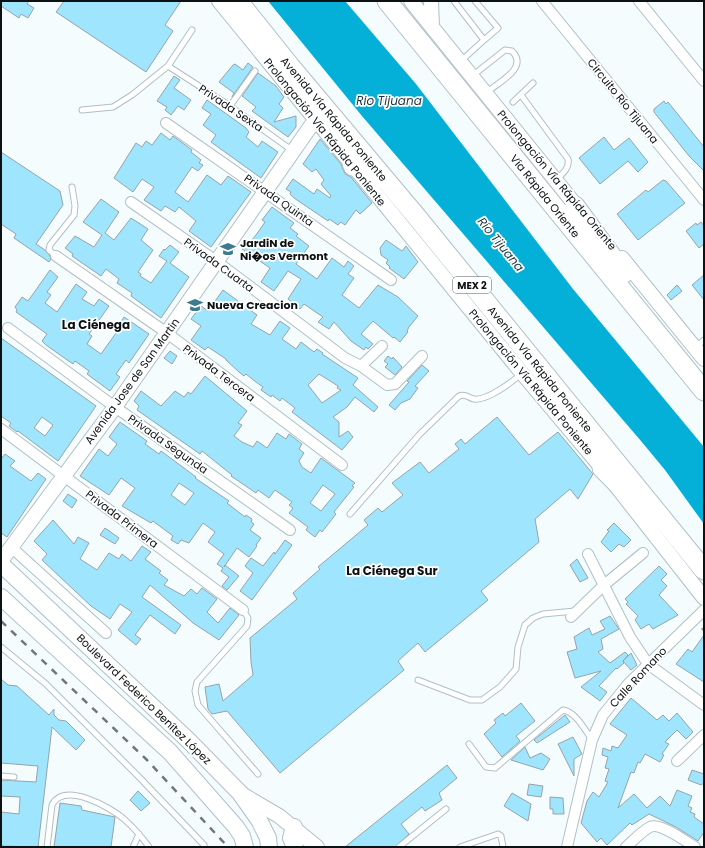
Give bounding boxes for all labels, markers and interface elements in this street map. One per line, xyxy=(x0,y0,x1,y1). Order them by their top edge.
street label: Avenida Vía Rápida Poniente xyxy=(277,53,391,185)
street label: Prolongación Vía Rápida Poniente xyxy=(260,55,390,209)
street label: Circuito Río Tijuana xyxy=(584,55,662,147)
street label: Privada Sexta xyxy=(196,81,266,135)
water label: Rio Tijuana xyxy=(356,92,422,109)
street label: Prolongación Vía Rápida Oriente xyxy=(495,107,619,253)
street label: Vía Rápida Oriente xyxy=(508,152,582,240)
street label: Privada Quinta xyxy=(241,170,317,230)
water label: Río Tijuana xyxy=(474,213,528,275)
street label: Privada Cuarta xyxy=(181,234,257,296)
place label: JardiN de Ni�os Vermont xyxy=(240,235,329,264)
school or university icon: JardiN de Ni�os Vermont xyxy=(219,240,237,258)
road number: MEX 2 xyxy=(453,277,491,293)
school or university icon: Nueva Creacion xyxy=(186,296,204,314)
place label: Nueva Creacion xyxy=(207,297,298,313)
street label: Avenida Vía Rápida Poniente xyxy=(484,302,596,436)
street label: Prolongación Vía Rápida Poniente xyxy=(465,306,597,459)
street label: Avenida Jose de San Martin xyxy=(81,315,183,447)
district label: La Ciénega xyxy=(62,316,130,333)
street label: Privada Tercera xyxy=(180,341,258,405)
street label: Privada Segunda xyxy=(125,410,211,478)
street label: Privada Primera xyxy=(82,486,162,552)
district label: La Ciénega Sur xyxy=(346,562,438,579)
street label: Boulevard Federico Benítez López xyxy=(73,630,215,768)
street label: Calle Romano xyxy=(606,643,670,711)

